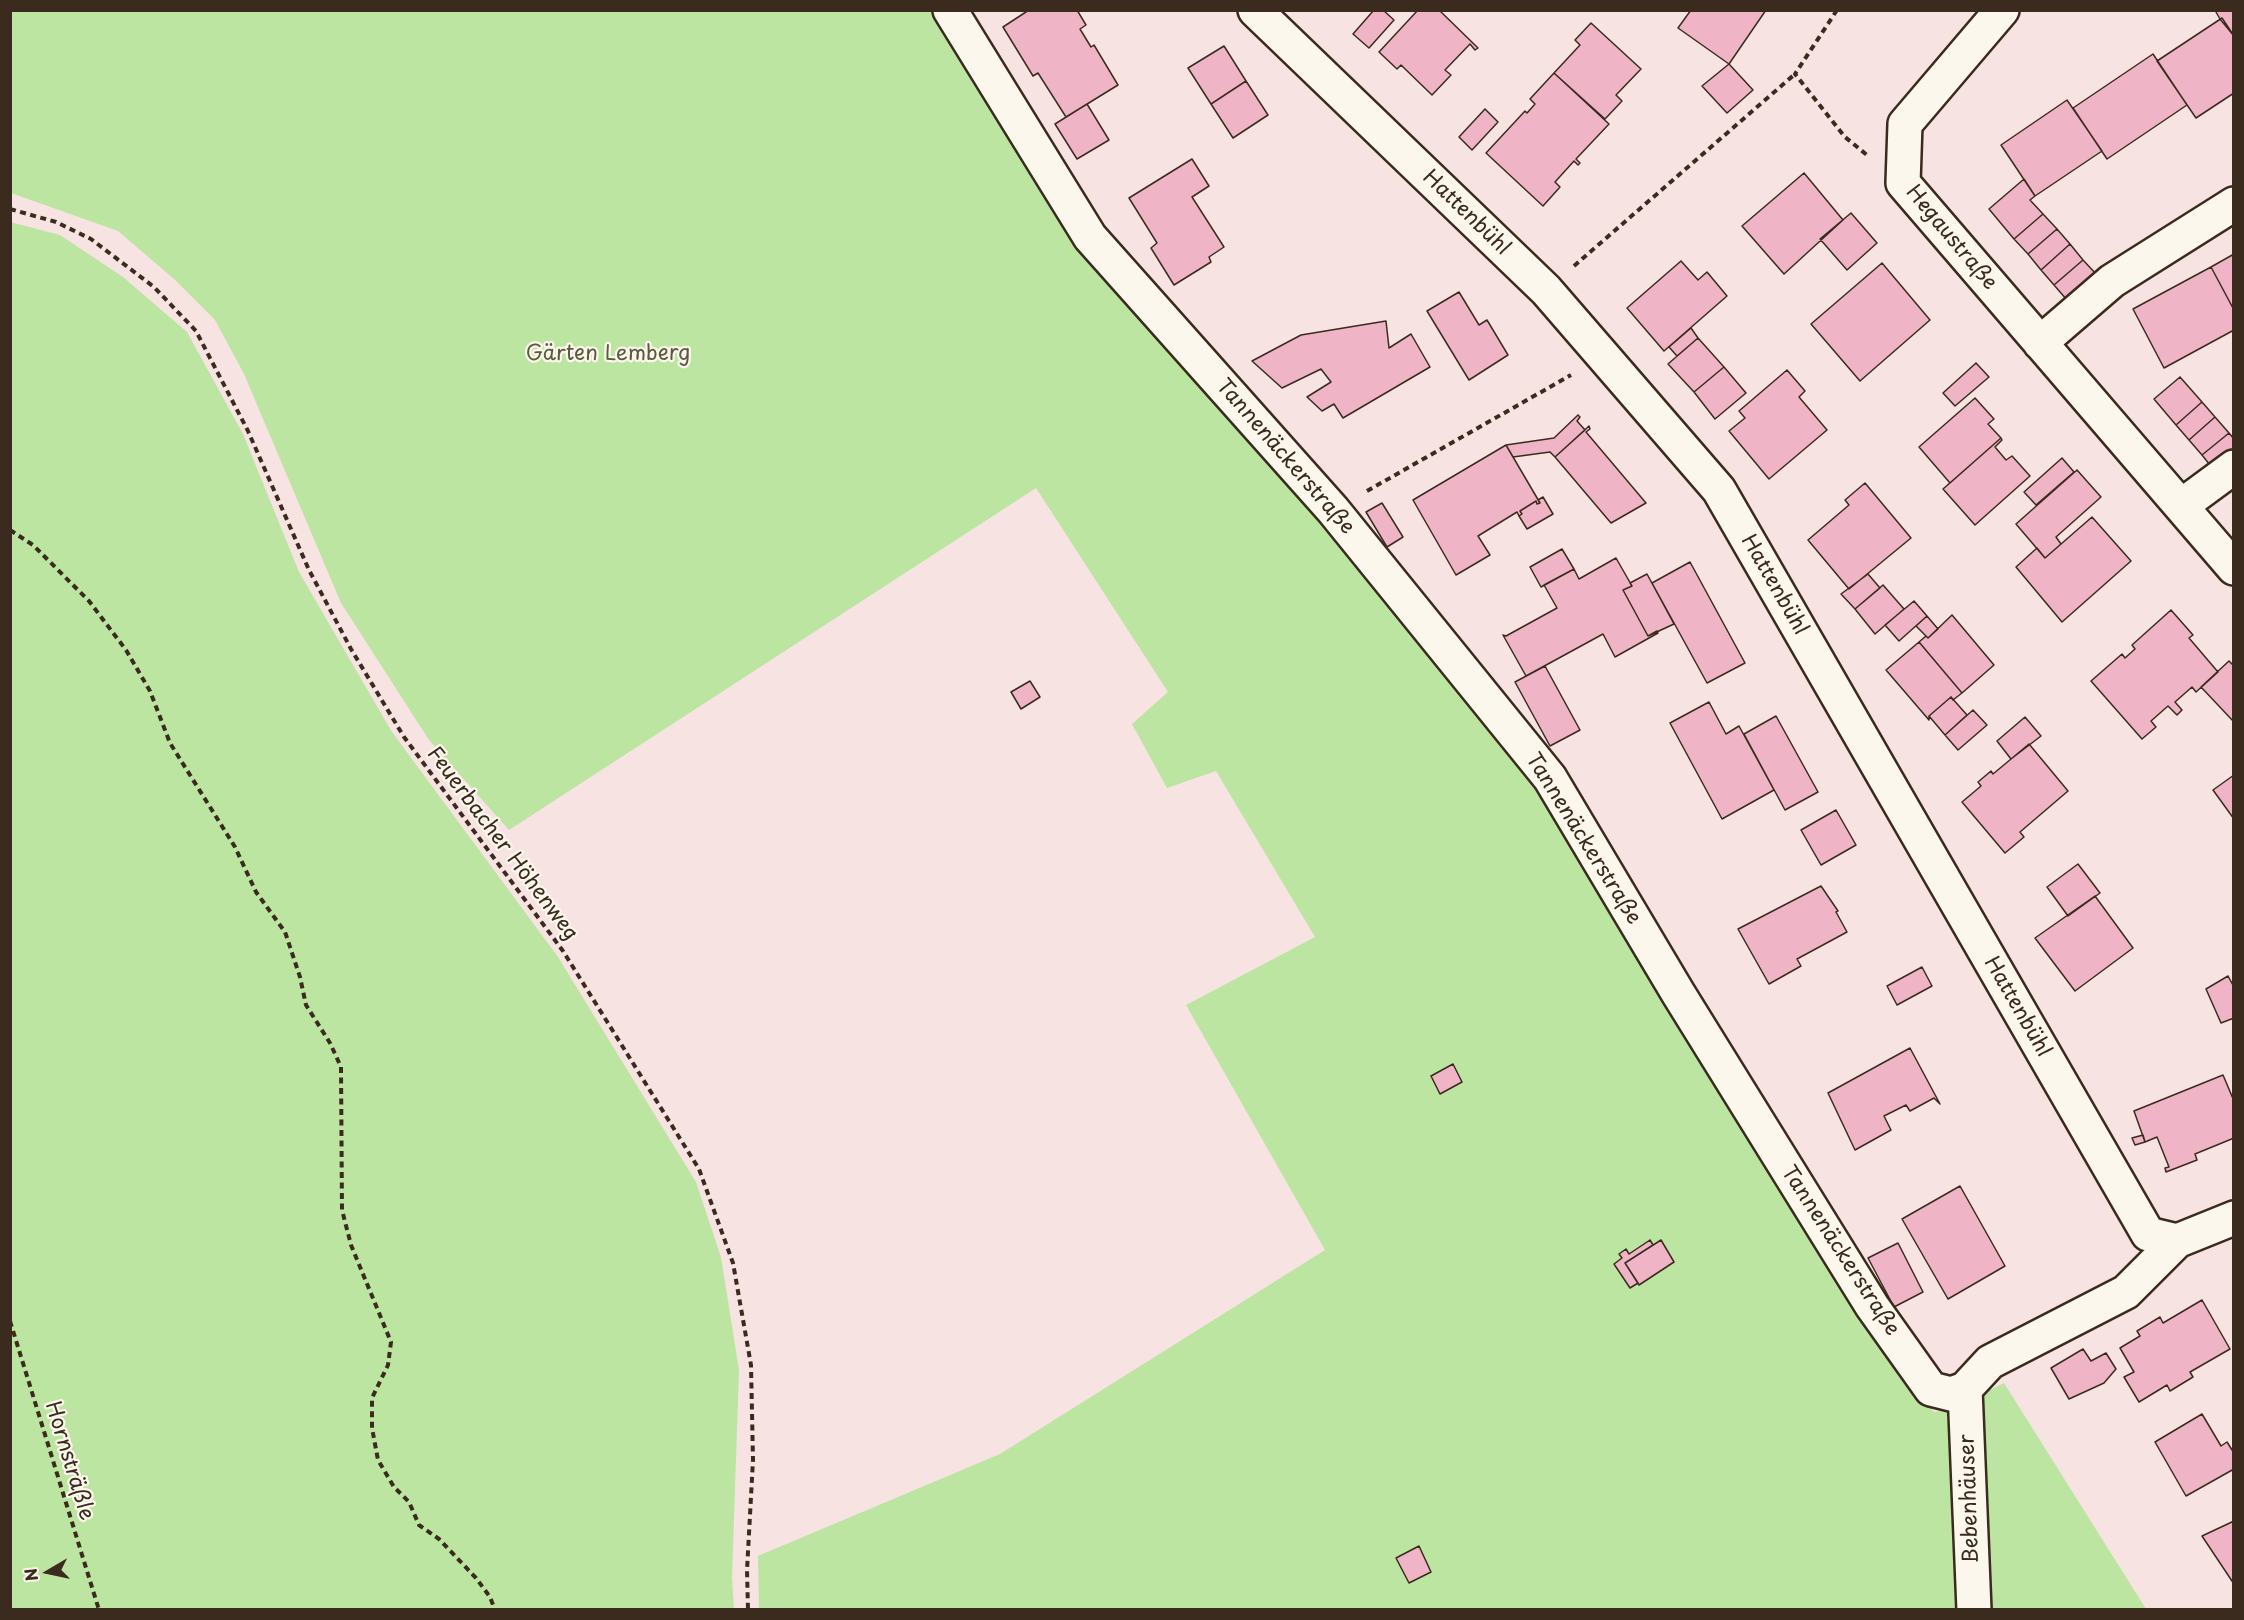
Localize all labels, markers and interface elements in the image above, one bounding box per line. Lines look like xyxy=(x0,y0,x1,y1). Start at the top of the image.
street label: Hattenbühl xyxy=(1417,165,1515,261)
street label: Hegaustraße xyxy=(1900,181,2002,295)
park label: Gärten Lemberg xyxy=(526,341,690,367)
street label: Tannenäckerstraße xyxy=(1211,374,1359,540)
street label: Hattenbühl xyxy=(1735,530,1813,640)
street label: Feuerbacher Höhenweg xyxy=(421,742,583,946)
street label: Tannenäckerstraße xyxy=(1520,749,1646,929)
street label: Hattenbühl xyxy=(1978,952,2056,1062)
street label: Tannenäckerstraße xyxy=(1776,1161,1904,1341)
street label: Hornsträßle xyxy=(39,1399,99,1523)
street label: Bebenhäuser xyxy=(1955,1434,1985,1564)
north arrow xyxy=(18,1542,78,1602)
text: N xyxy=(17,1567,43,1583)

